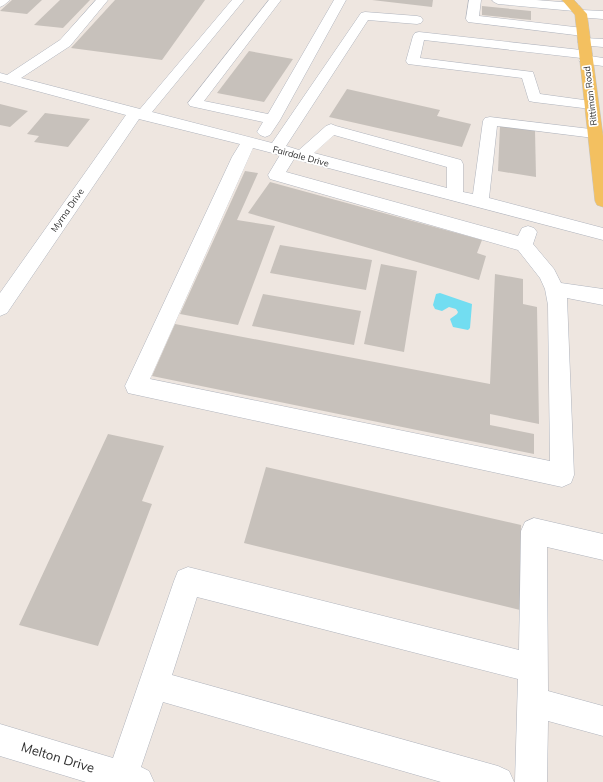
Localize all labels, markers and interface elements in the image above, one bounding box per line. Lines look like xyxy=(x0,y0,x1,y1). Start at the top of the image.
street label: Rittiman Road xyxy=(581,66,599,126)
street label: Fairdale Drive xyxy=(272,143,330,169)
street label: Myrna Drive xyxy=(48,186,87,234)
street label: Melton Drive xyxy=(19,738,97,776)

